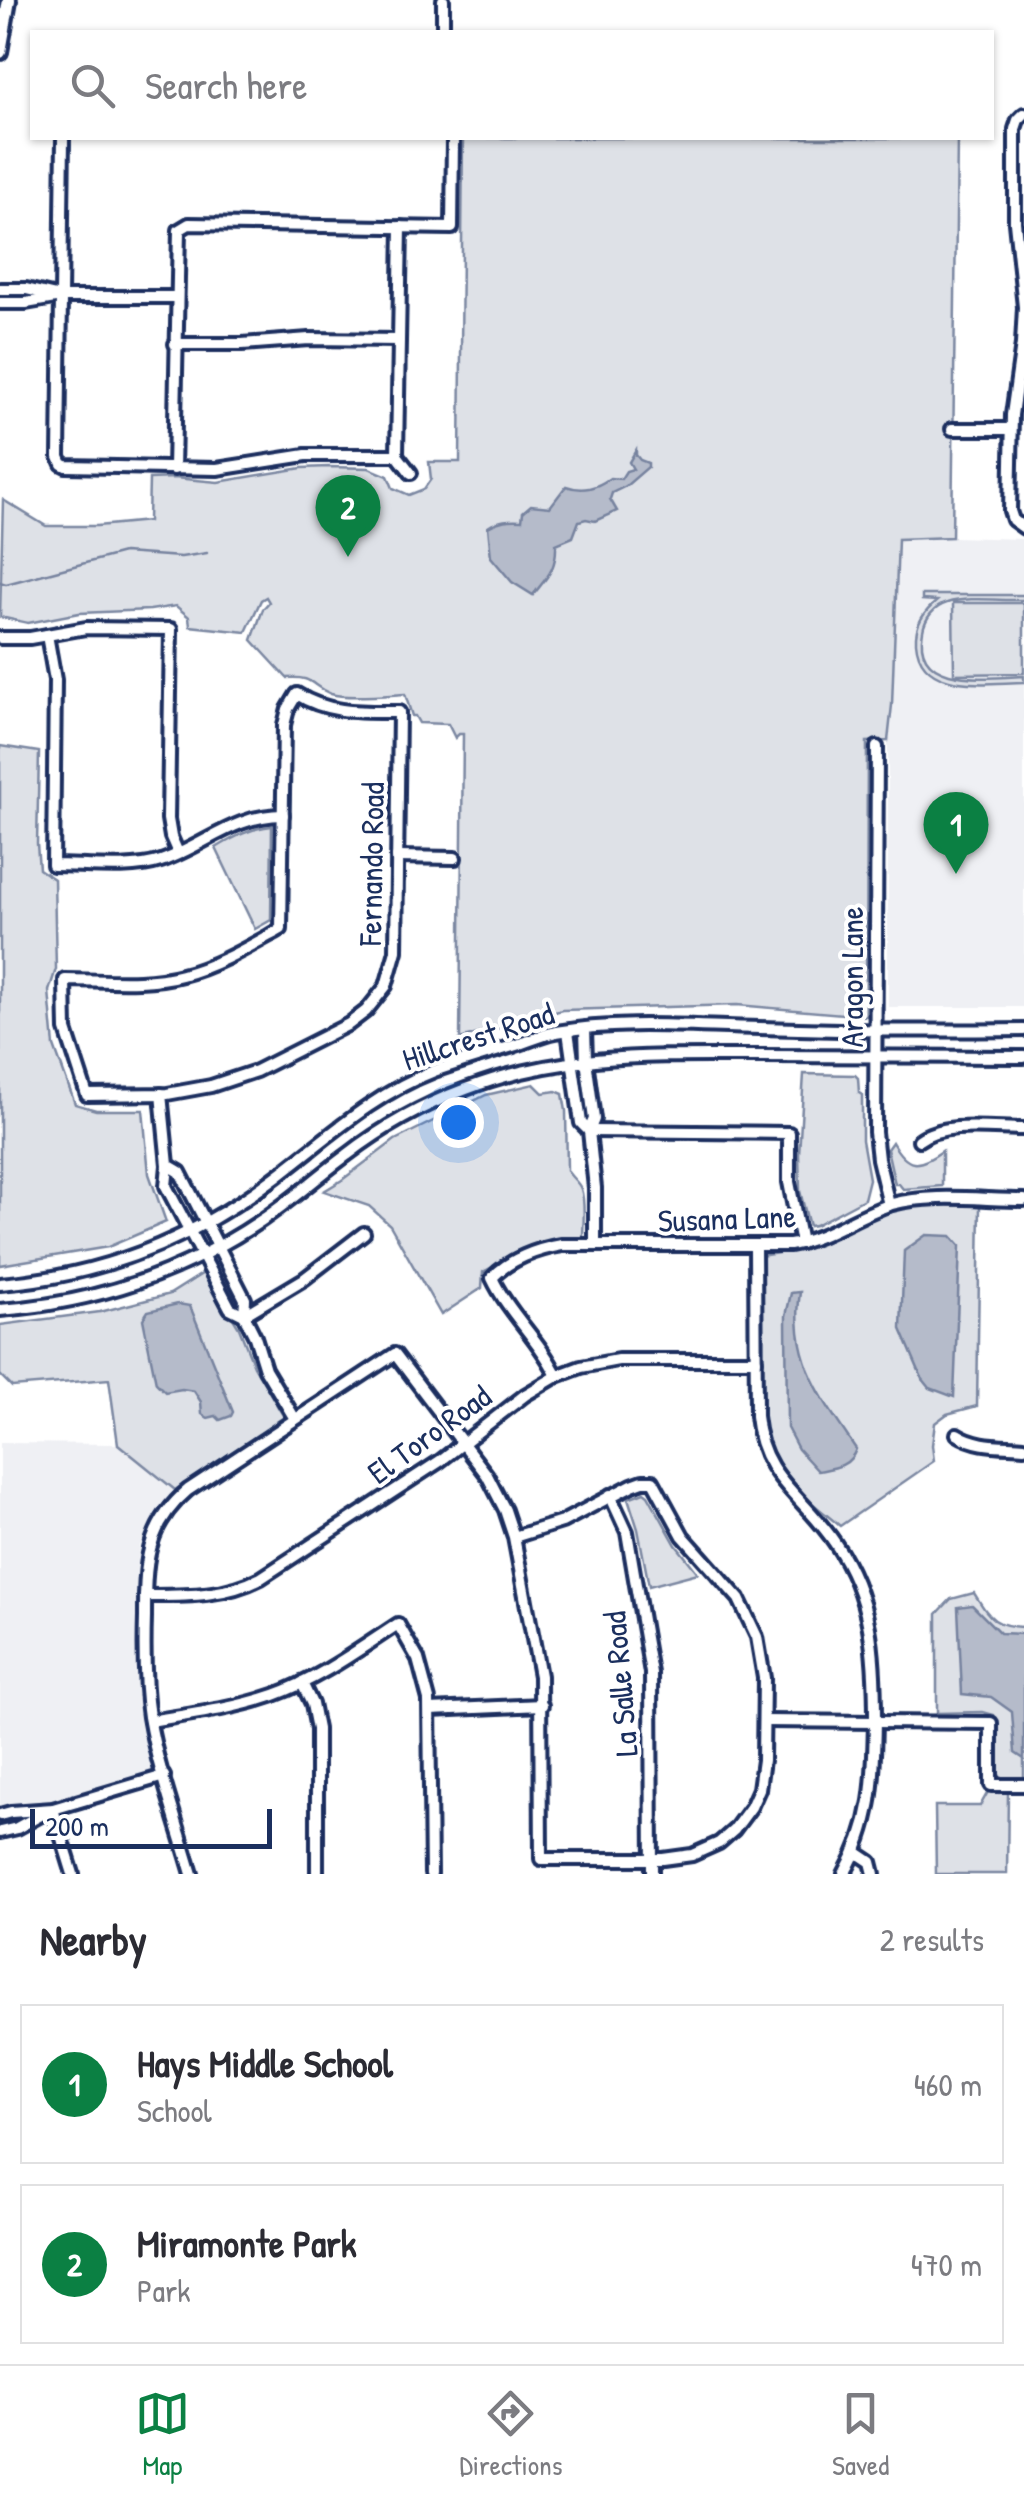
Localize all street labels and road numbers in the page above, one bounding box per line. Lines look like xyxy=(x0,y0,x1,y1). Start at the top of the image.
street label: Fernando Road xyxy=(348,782,394,947)
street label: Aragon Lane xyxy=(830,906,873,1048)
street label: Hillcrest Road xyxy=(397,991,559,1081)
street label: Susana Lane xyxy=(657,1194,797,1242)
street label: El Toro Road xyxy=(359,1375,499,1493)
street label: La Salle Road xyxy=(592,1610,648,1758)

